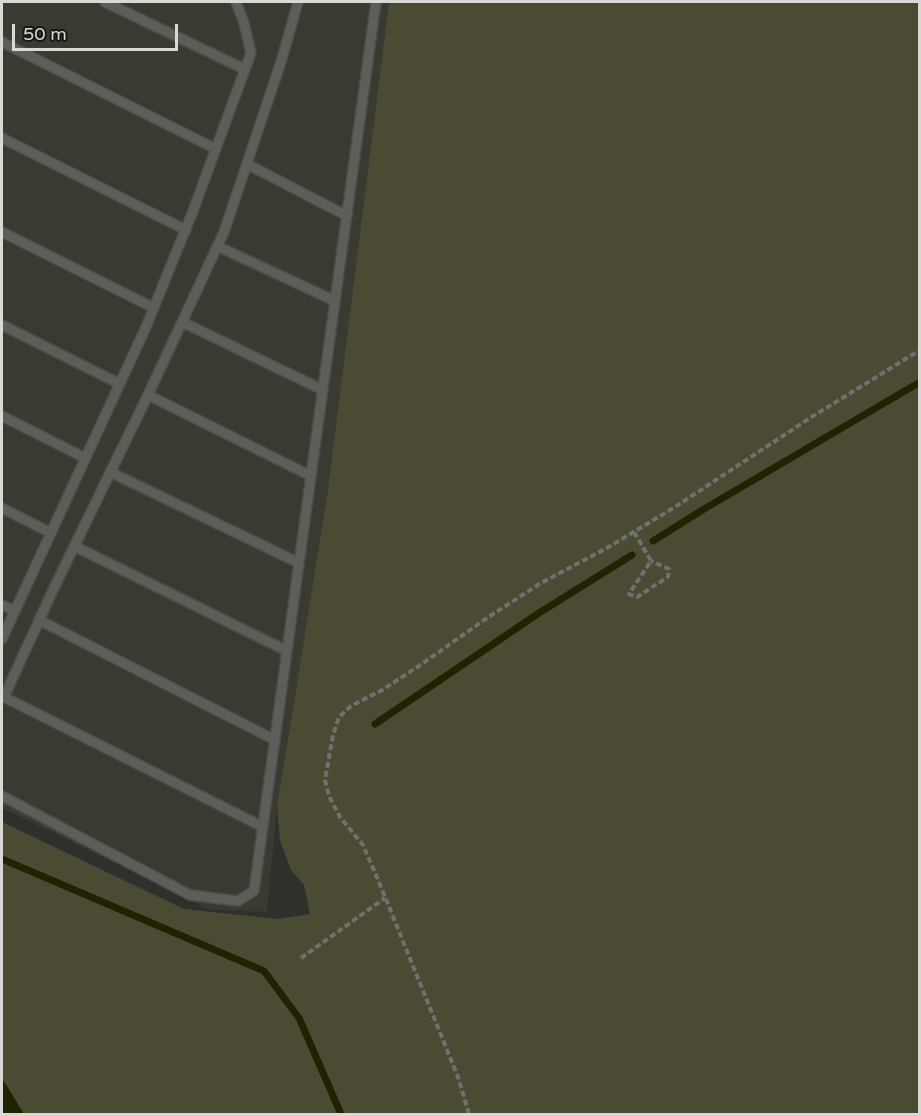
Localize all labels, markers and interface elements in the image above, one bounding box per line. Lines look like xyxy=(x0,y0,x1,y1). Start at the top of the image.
scale bar xyxy=(15,12,182,50)
text: 50 m xyxy=(23,23,67,45)

